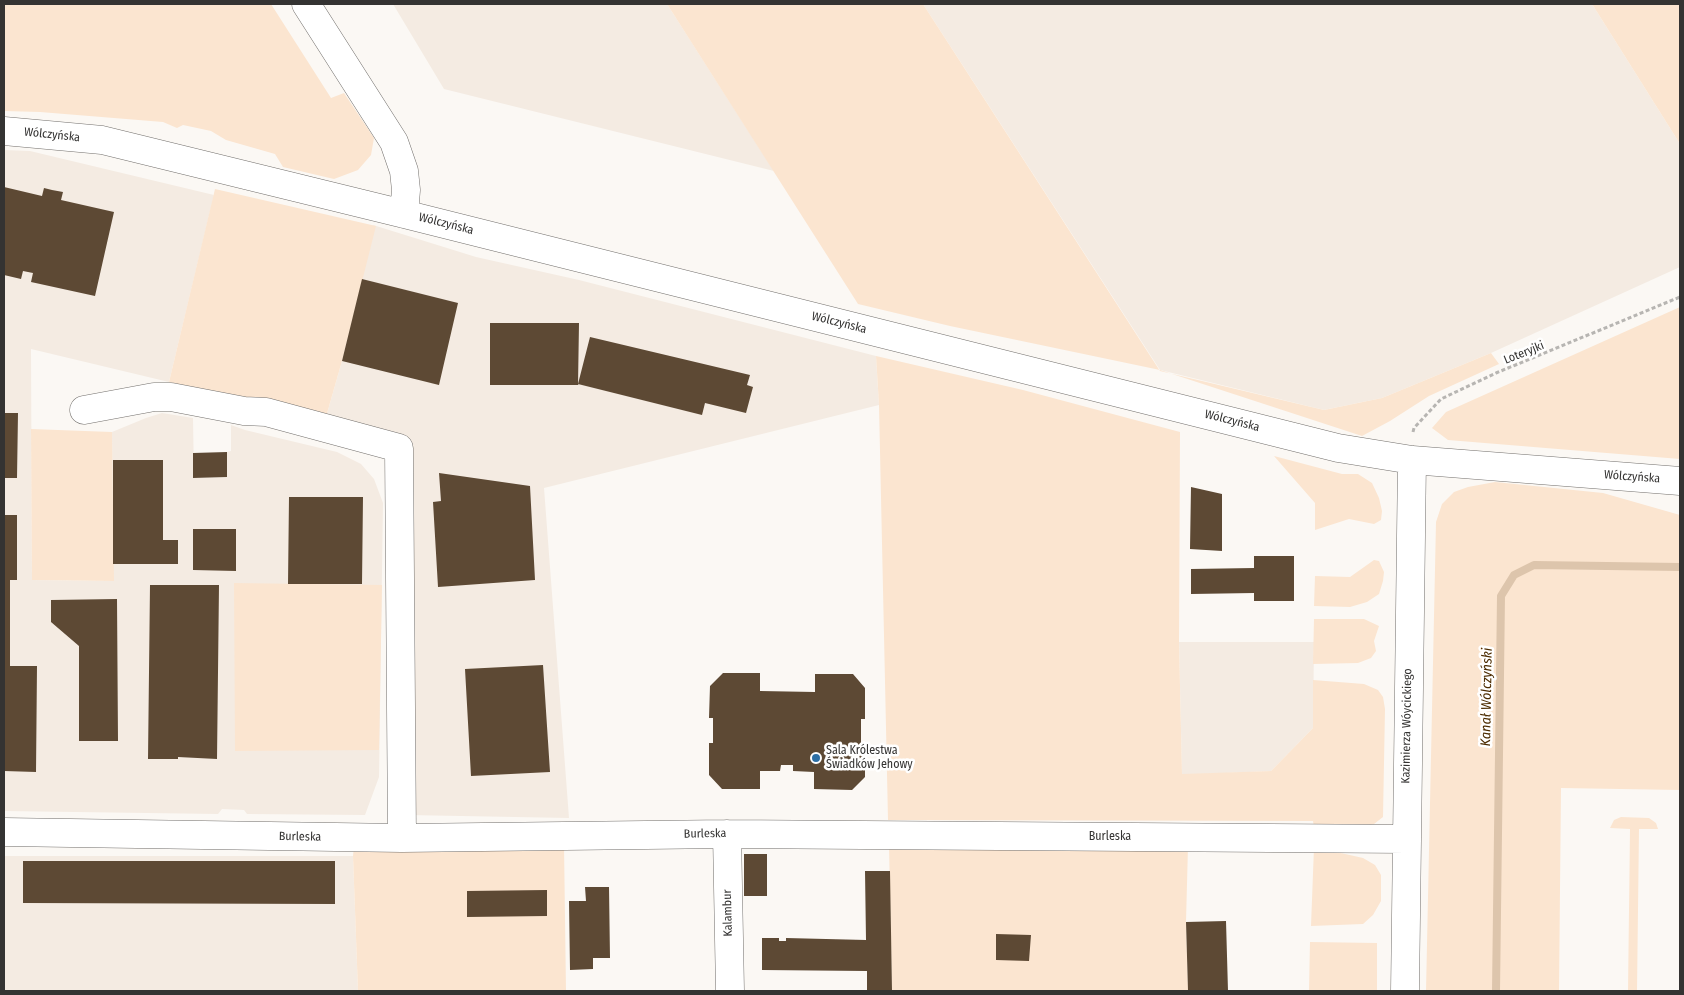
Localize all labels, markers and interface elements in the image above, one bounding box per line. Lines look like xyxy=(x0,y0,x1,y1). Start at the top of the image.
street label: Wólczyńska xyxy=(23,125,81,145)
street label: Wólczyńska xyxy=(417,210,475,238)
street label: Wólczyńska xyxy=(810,309,868,337)
street label: Loteryjki xyxy=(1502,338,1546,368)
street label: Wólczyńska xyxy=(1203,407,1261,435)
street label: Wólczyńska xyxy=(1603,468,1661,486)
water label: Kanał Wólczyński xyxy=(1478,648,1496,746)
street label: Kazimierza Wóycickiego xyxy=(1399,668,1415,784)
place label: Sala Królestwa Świadków Jehowy xyxy=(826,744,913,772)
marker: Sala Królestwa Świadków Jehowy xyxy=(810,752,822,764)
street label: Burleska xyxy=(684,826,726,842)
street label: Burleska xyxy=(279,829,321,845)
street label: Burleska xyxy=(1089,830,1131,844)
street label: Kalambur xyxy=(720,889,736,937)

